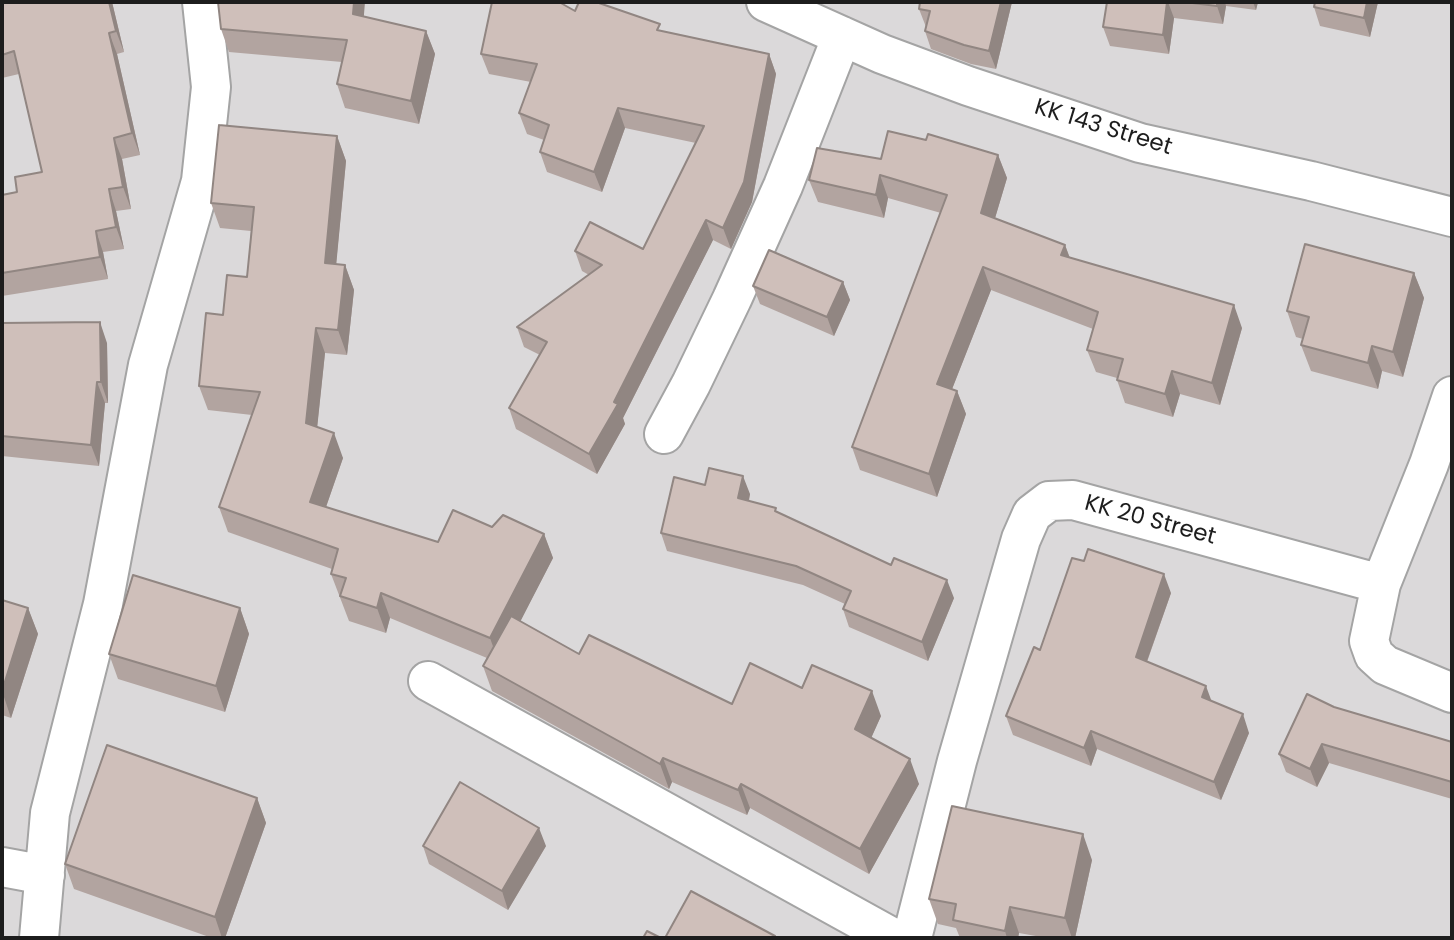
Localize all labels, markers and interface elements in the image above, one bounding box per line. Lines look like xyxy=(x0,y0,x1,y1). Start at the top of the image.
street label: KK 143 Street xyxy=(1031,94,1175,162)
street label: KK 20 Street xyxy=(1081,490,1219,552)

